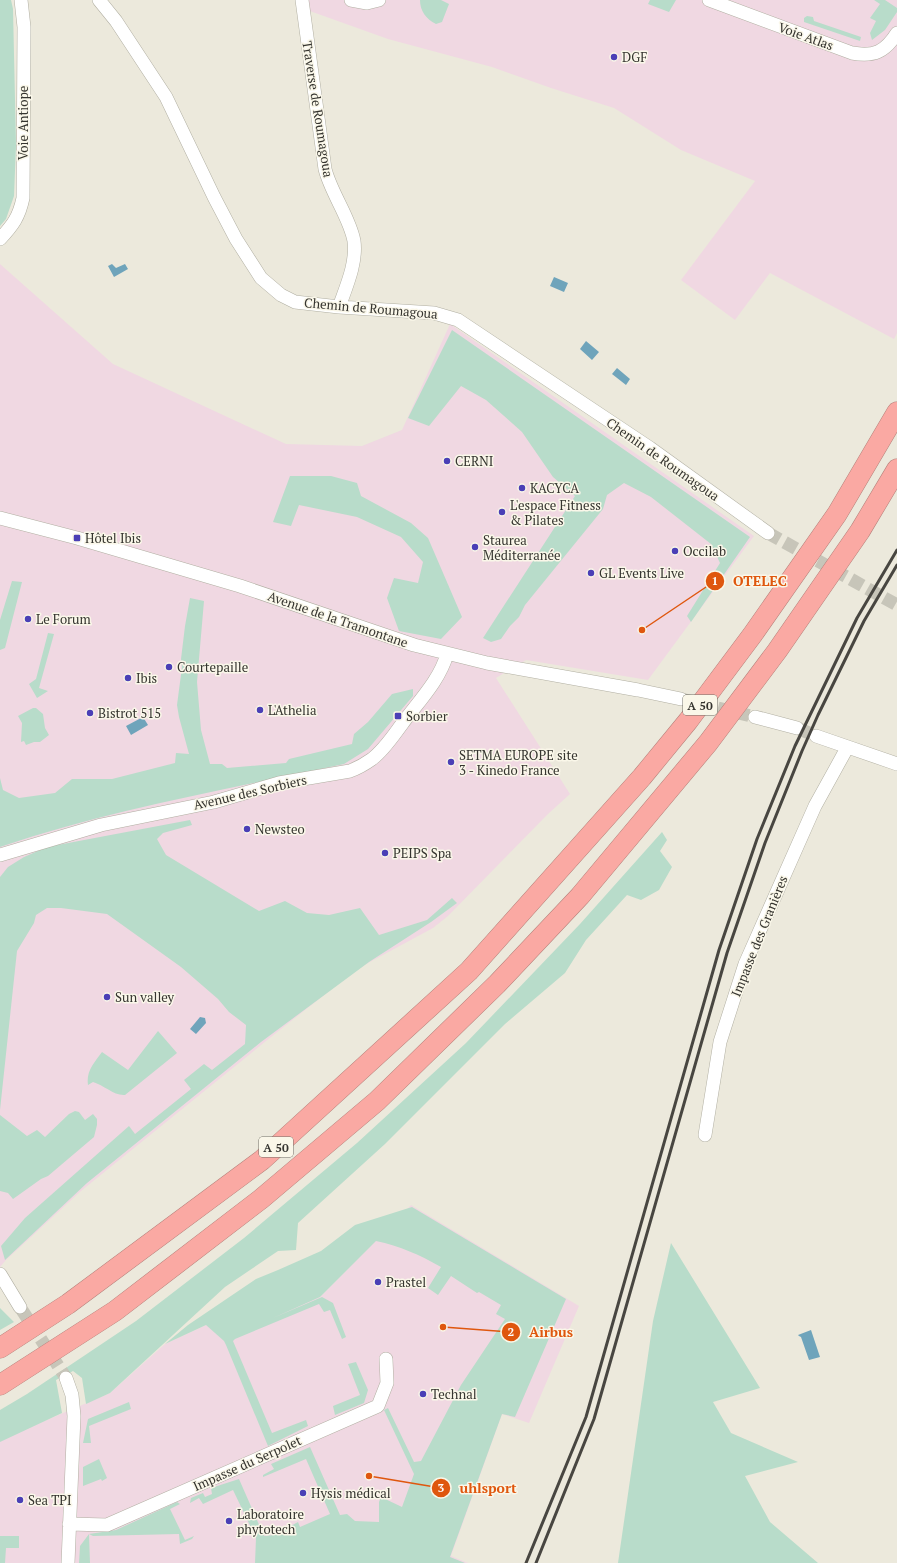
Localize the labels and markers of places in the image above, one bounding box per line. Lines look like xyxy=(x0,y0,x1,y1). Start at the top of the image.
place label: DGF xyxy=(622,48,647,66)
marker: DGF xyxy=(609,52,619,62)
place label: CERNI xyxy=(455,452,493,470)
marker: CERNI xyxy=(442,456,452,466)
place label: KACYCA xyxy=(530,479,579,497)
marker: KACYCA xyxy=(517,483,527,493)
place label: L'espace Fitness & Pilates xyxy=(510,496,601,529)
marker: L'espace Fitness & Pilates xyxy=(497,507,507,517)
place label: Hôtel Ibis xyxy=(85,529,141,547)
place label: Staurea Méditerranée xyxy=(483,531,561,564)
marker: Hôtel Ibis xyxy=(72,533,82,543)
marker: Staurea Méditerranée xyxy=(470,542,480,552)
place label: Occilab xyxy=(683,542,726,560)
marker: Occilab xyxy=(670,546,680,556)
place label: GL Events Live xyxy=(599,564,684,582)
marker: GL Events Live xyxy=(586,568,596,578)
callout: OTELEC xyxy=(705,568,794,594)
place label: Le Forum xyxy=(36,610,91,628)
marker: Le Forum xyxy=(23,614,33,624)
place label: Courtepaille xyxy=(177,658,248,676)
marker: Courtepaille xyxy=(164,662,174,672)
place label: Ibis xyxy=(136,669,157,687)
marker: Ibis xyxy=(123,673,133,683)
place label: L'Athelia xyxy=(268,701,317,719)
place label: Bistrot 515 xyxy=(98,704,161,722)
marker: L'Athelia xyxy=(255,705,265,715)
place label: Sorbier xyxy=(406,707,448,725)
marker: Bistrot 515 xyxy=(85,708,95,718)
marker: Sorbier xyxy=(393,711,403,721)
place label: SETMA EUROPE site 3 - Kinedo France xyxy=(459,746,578,779)
marker: SETMA EUROPE site 3 - Kinedo France xyxy=(446,757,456,767)
place label: Newsteo xyxy=(255,820,305,838)
marker: Newsteo xyxy=(242,824,252,834)
place label: PEIPS Spa xyxy=(393,844,452,862)
marker: PEIPS Spa xyxy=(380,848,390,858)
place label: Sun valley xyxy=(115,988,175,1006)
marker: Sun valley xyxy=(102,992,112,1002)
place label: Prastel xyxy=(386,1273,426,1291)
marker: Prastel xyxy=(373,1277,383,1287)
callout: Airbus xyxy=(501,1319,581,1345)
place label: Technal xyxy=(431,1385,477,1403)
marker: Technal xyxy=(418,1389,428,1399)
callout: uhlsport xyxy=(431,1475,525,1501)
place label: Hysis médical xyxy=(311,1484,391,1502)
marker: Hysis médical xyxy=(298,1488,308,1498)
place label: Sea TPI xyxy=(28,1491,72,1509)
marker: Sea TPI xyxy=(15,1495,25,1505)
place label: Laboratoire phytotech xyxy=(237,1505,304,1538)
marker: Laboratoire phytotech xyxy=(224,1516,234,1526)

